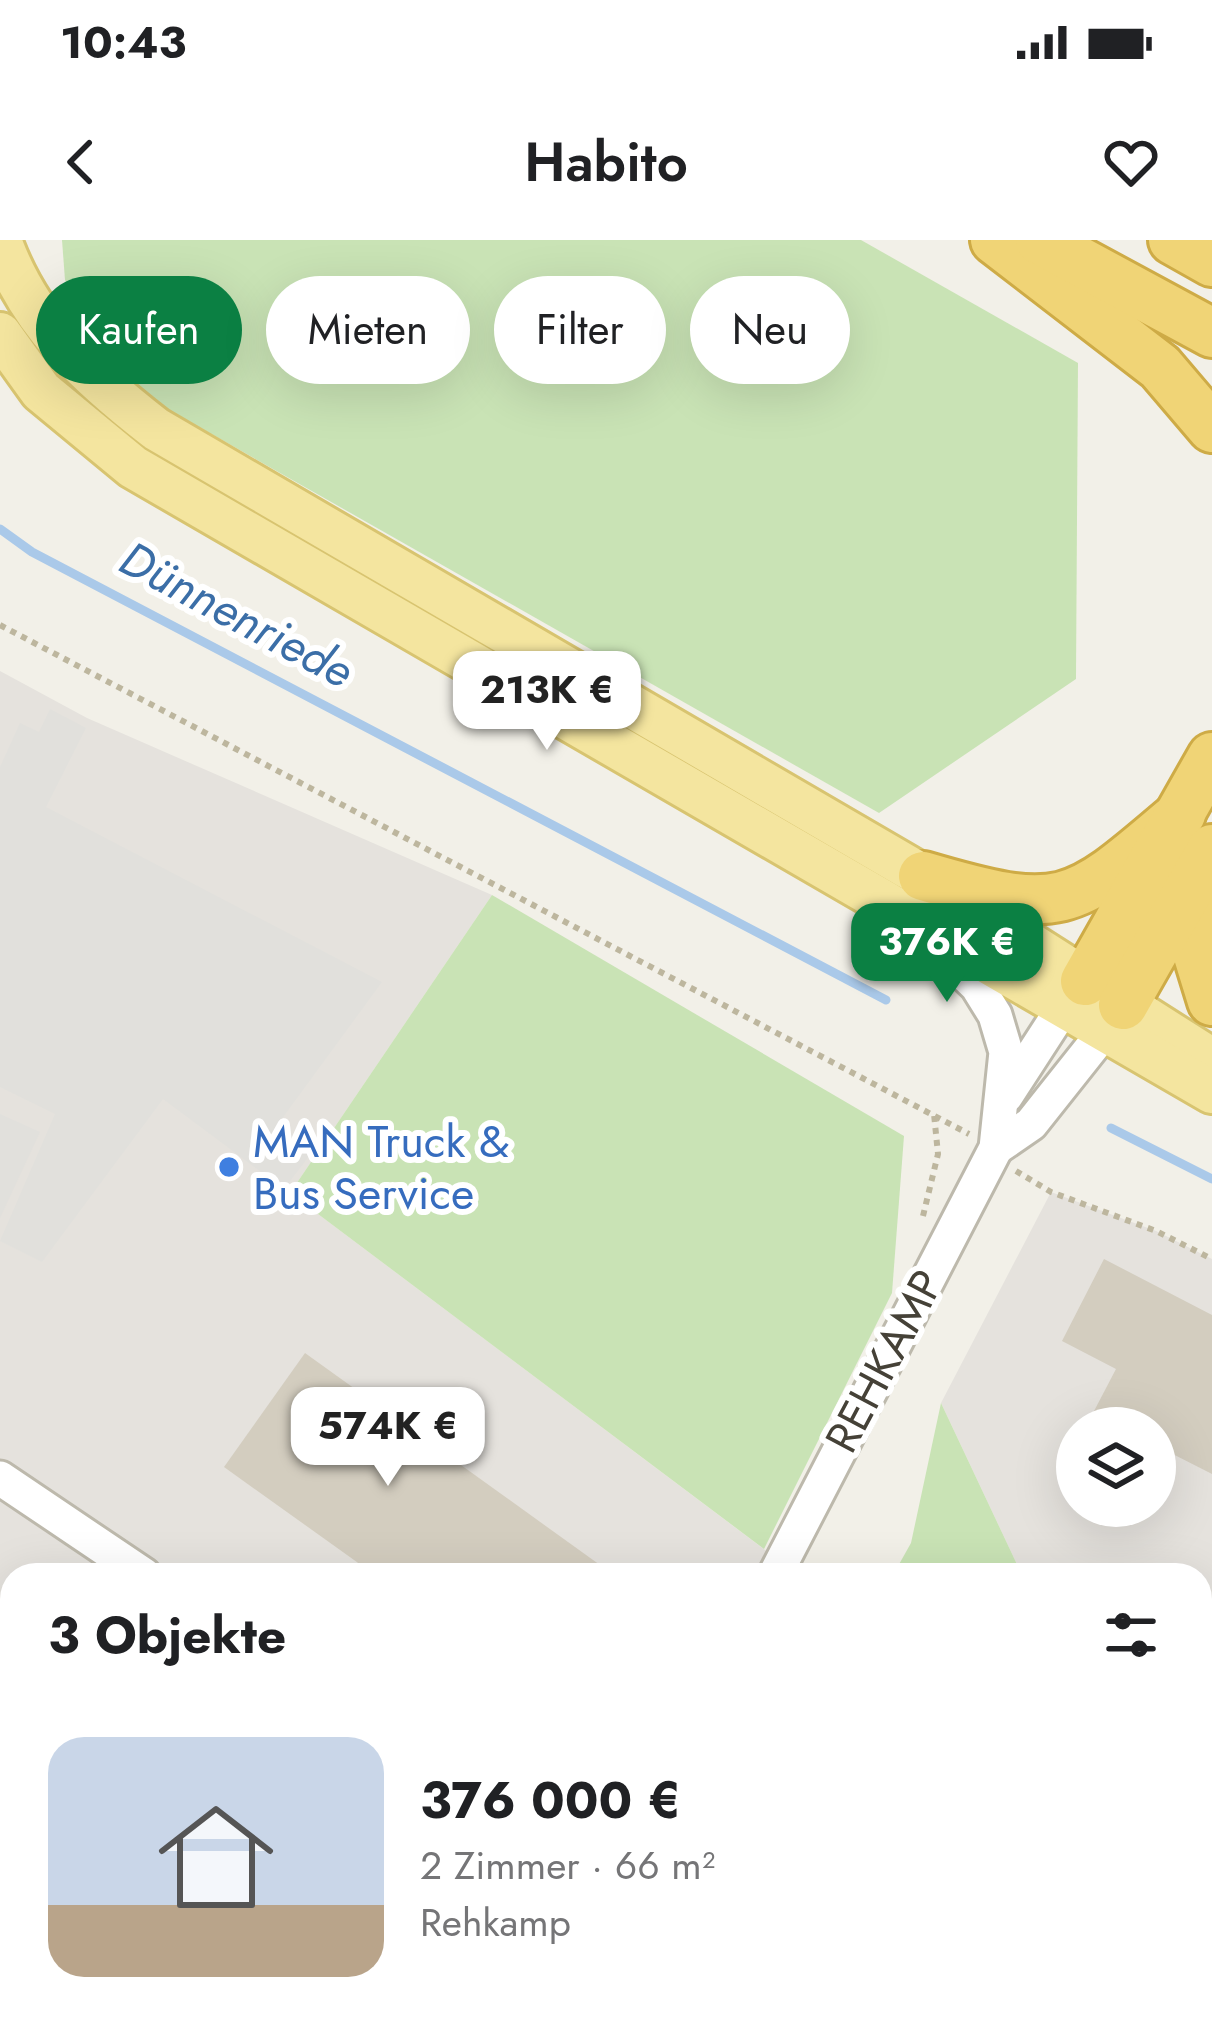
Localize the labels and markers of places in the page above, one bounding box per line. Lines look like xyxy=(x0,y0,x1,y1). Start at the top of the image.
pin: 213K € xyxy=(449,651,645,753)
pin: 376K € xyxy=(849,903,1045,1005)
place label: MAN Truck & Bus Service xyxy=(253,1109,509,1226)
marker: MAN Truck & Bus Service xyxy=(216,1154,242,1180)
pin: 574K € xyxy=(290,1387,486,1489)

